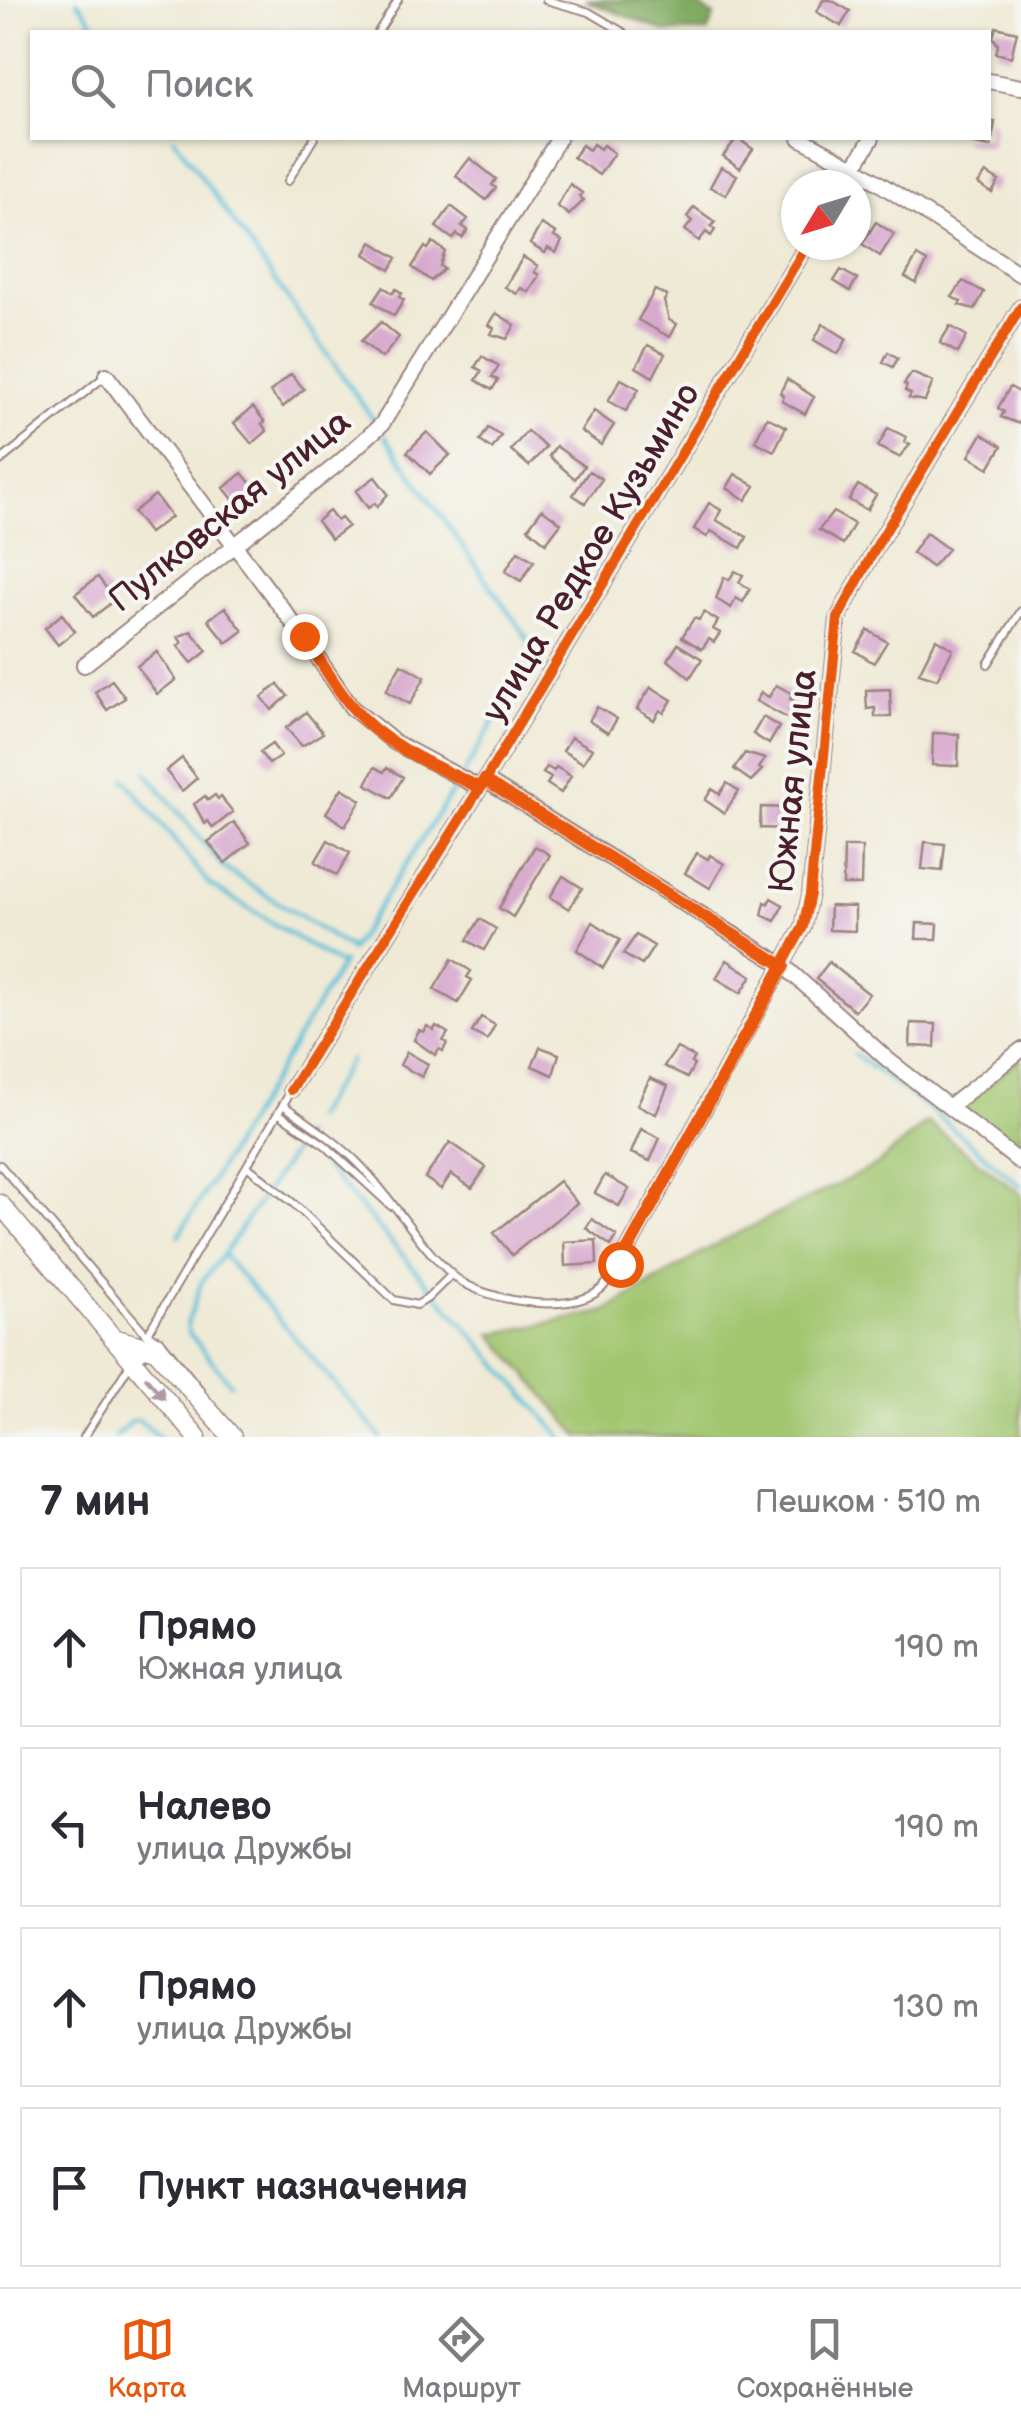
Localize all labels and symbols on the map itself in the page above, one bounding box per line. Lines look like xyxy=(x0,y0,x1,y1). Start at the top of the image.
north arrow xyxy=(781,170,871,260)
street label: улица Редкое Кузьмино xyxy=(473,375,710,730)
street label: Пулковская улица xyxy=(100,400,360,622)
route end xyxy=(282,614,328,660)
street label: Южная улица xyxy=(760,667,827,895)
route start xyxy=(598,1242,644,1288)
one-way arrow xyxy=(144,1375,165,1400)

